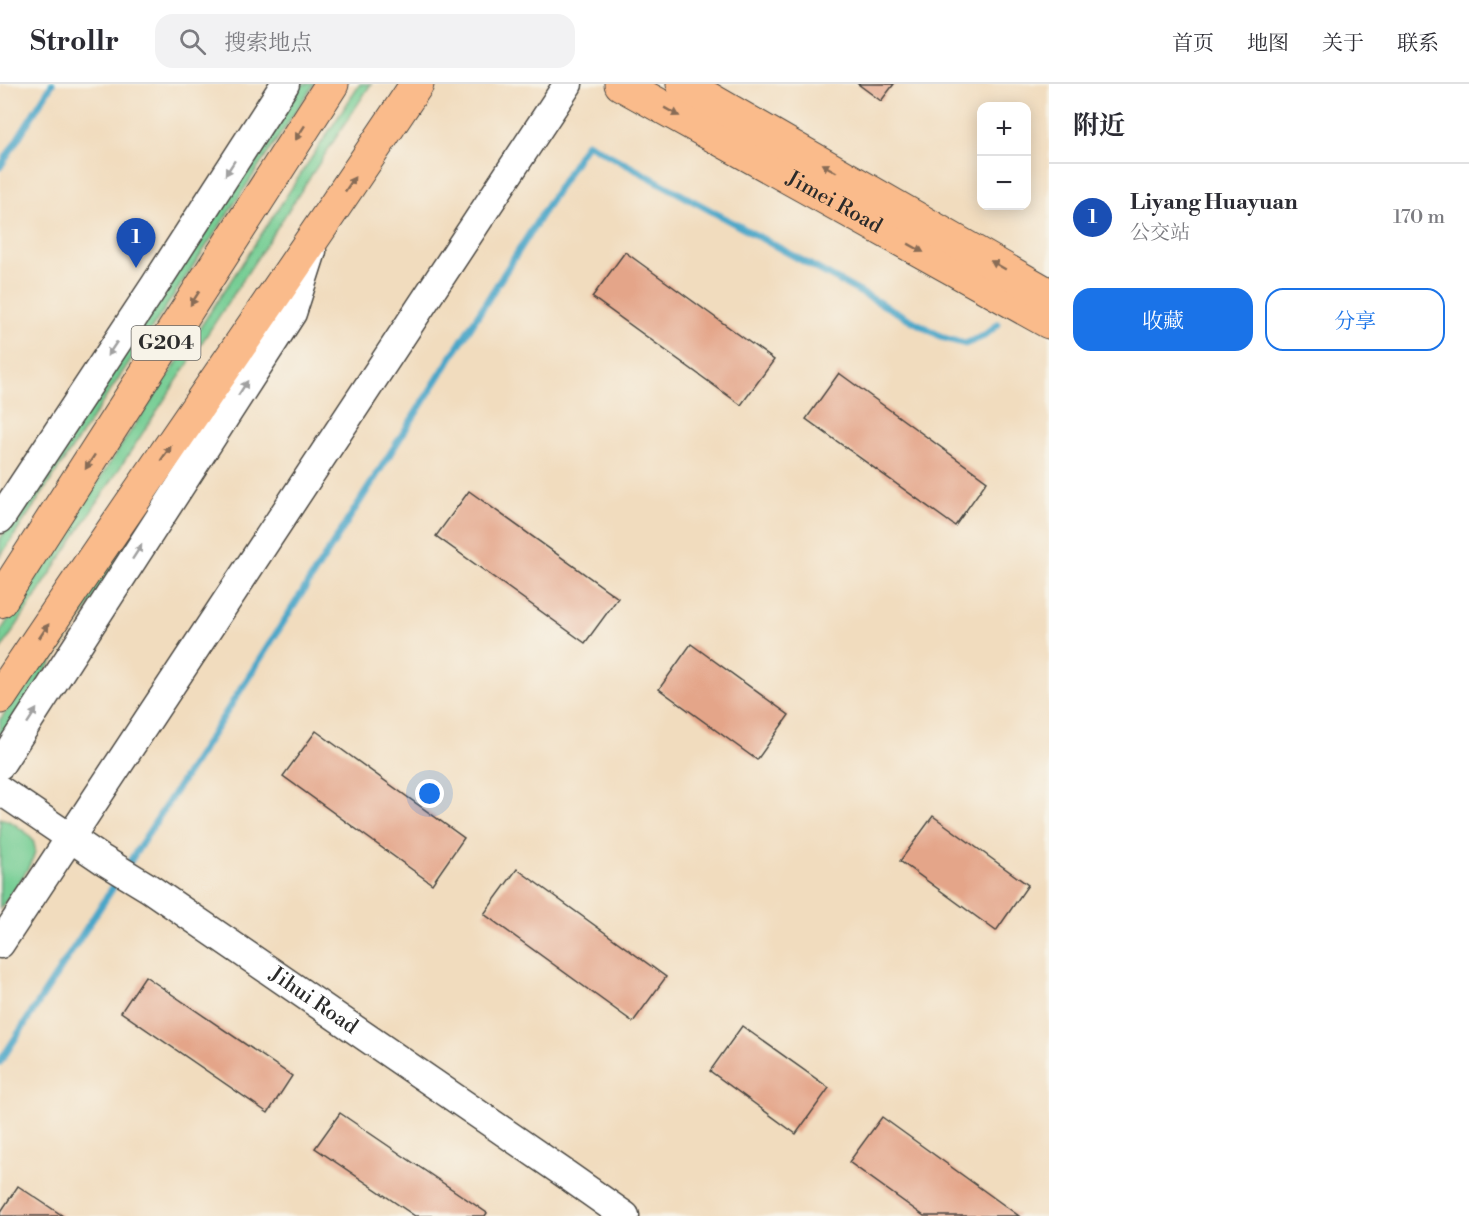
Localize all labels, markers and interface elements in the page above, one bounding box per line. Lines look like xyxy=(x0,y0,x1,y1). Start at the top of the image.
search box xyxy=(155,14,575,68)
text: Strollr xyxy=(30,24,119,59)
icon: search xyxy=(176,25,209,58)
text: 搜索地点 xyxy=(224,30,312,57)
text: 首页 xyxy=(1172,31,1214,57)
text: 地图 xyxy=(1247,31,1289,57)
text: 关于 xyxy=(1322,31,1364,57)
text: 联系 xyxy=(1397,31,1439,57)
map controls xyxy=(977,102,1031,210)
button: + xyxy=(977,102,1031,156)
one-way arrow xyxy=(664,107,681,117)
text: 附近 xyxy=(1073,110,1125,142)
one-way arrow xyxy=(295,125,306,141)
button: − xyxy=(977,156,1031,210)
one-way arrow xyxy=(224,160,236,176)
one-way arrow xyxy=(821,163,837,174)
street label: Jimei Road xyxy=(781,165,887,240)
one-way arrow xyxy=(344,176,355,192)
text: Liyang Huayuan xyxy=(1130,189,1298,216)
text: 1 xyxy=(1088,205,1097,230)
text: 170 m xyxy=(1393,205,1445,230)
pin: 1 xyxy=(116,218,156,268)
text: 公交站 xyxy=(1130,221,1190,246)
one-way arrow xyxy=(908,243,925,253)
one-way arrow xyxy=(990,260,1006,271)
button: 收藏 xyxy=(1073,288,1253,351)
button: 分享 xyxy=(1265,288,1445,351)
one-way arrow xyxy=(190,289,201,306)
road number: G204 xyxy=(132,326,201,360)
one-way arrow xyxy=(106,341,118,357)
one-way arrow xyxy=(237,381,249,397)
one-way arrow xyxy=(160,445,172,461)
one-way arrow xyxy=(85,454,96,470)
one-way arrow xyxy=(132,544,143,561)
one-way arrow xyxy=(38,623,49,639)
one-way arrow xyxy=(26,708,37,724)
your location xyxy=(415,779,444,808)
street label: Jihui Road xyxy=(264,961,363,1040)

